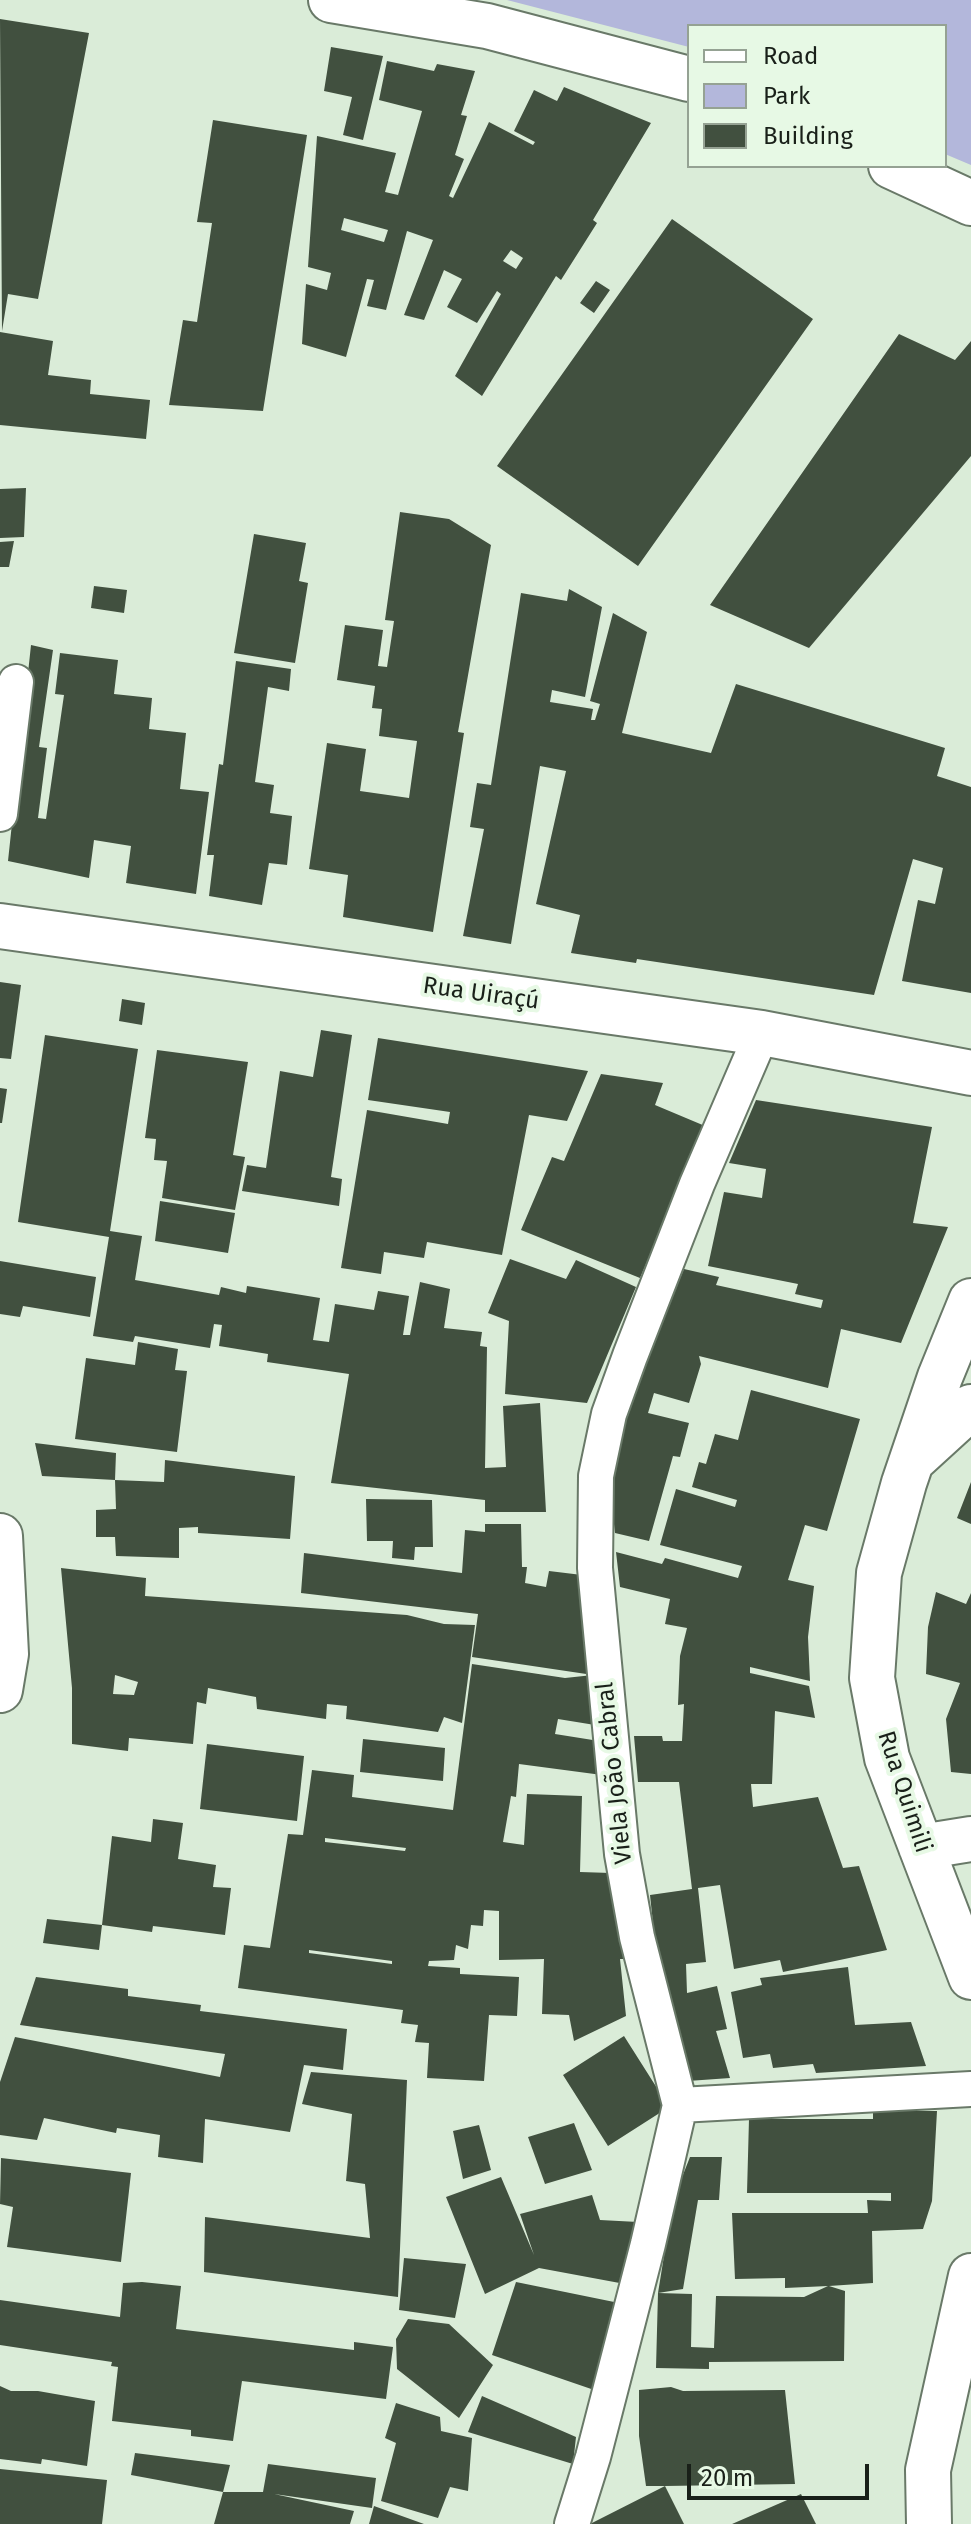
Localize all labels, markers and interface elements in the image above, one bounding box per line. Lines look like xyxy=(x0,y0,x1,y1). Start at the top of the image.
legend xyxy=(687,24,947,168)
text: Road xyxy=(763,42,818,70)
text: Park xyxy=(763,82,810,110)
text: Building xyxy=(763,122,853,150)
street label: Rua Uiraçú xyxy=(421,972,541,1016)
street label: Viela João Cabral xyxy=(591,1681,639,1865)
street label: Rua Quimili xyxy=(871,1727,937,1857)
scale bar xyxy=(691,2448,873,2498)
text: 20 m xyxy=(701,2464,753,2492)

